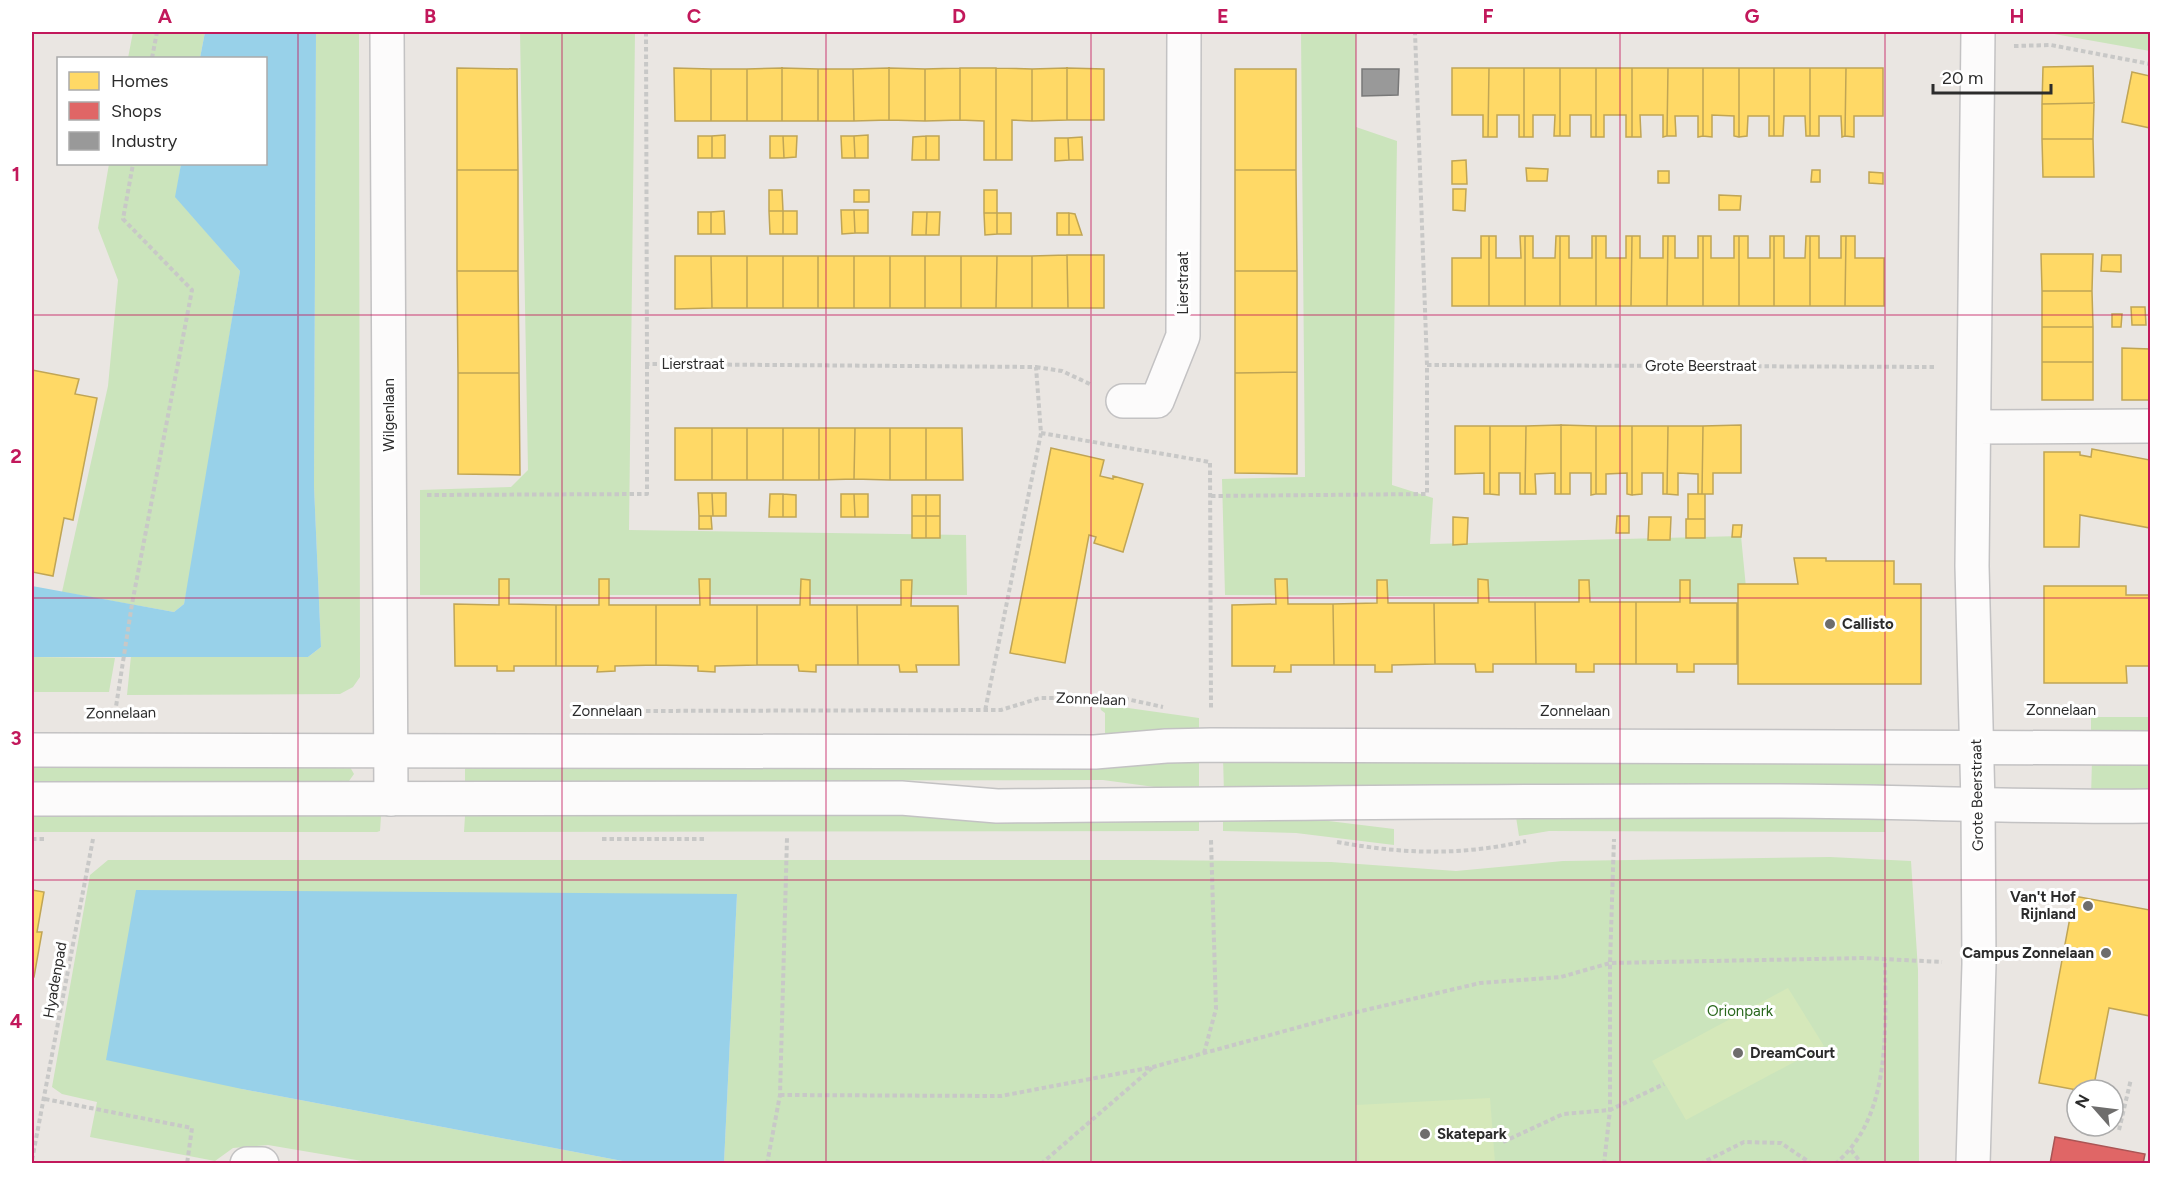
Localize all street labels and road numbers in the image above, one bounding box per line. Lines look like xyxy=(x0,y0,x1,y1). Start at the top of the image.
street label: Lierstraat xyxy=(1174,251,1192,315)
street label: Lierstraat xyxy=(661,355,725,373)
street label: Grote Beerstraat xyxy=(1645,357,1757,375)
street label: Wilgenlaan xyxy=(380,378,398,452)
street label: Zonnelaan xyxy=(1056,689,1126,709)
street label: Zonnelaan xyxy=(2026,701,2096,719)
street label: Zonnelaan xyxy=(572,702,642,720)
street label: Zonnelaan xyxy=(1540,702,1610,720)
street label: Zonnelaan xyxy=(86,703,156,723)
street label: Grote Beerstraat xyxy=(1967,739,1987,851)
street label: Hyadenpad xyxy=(39,940,71,1020)

